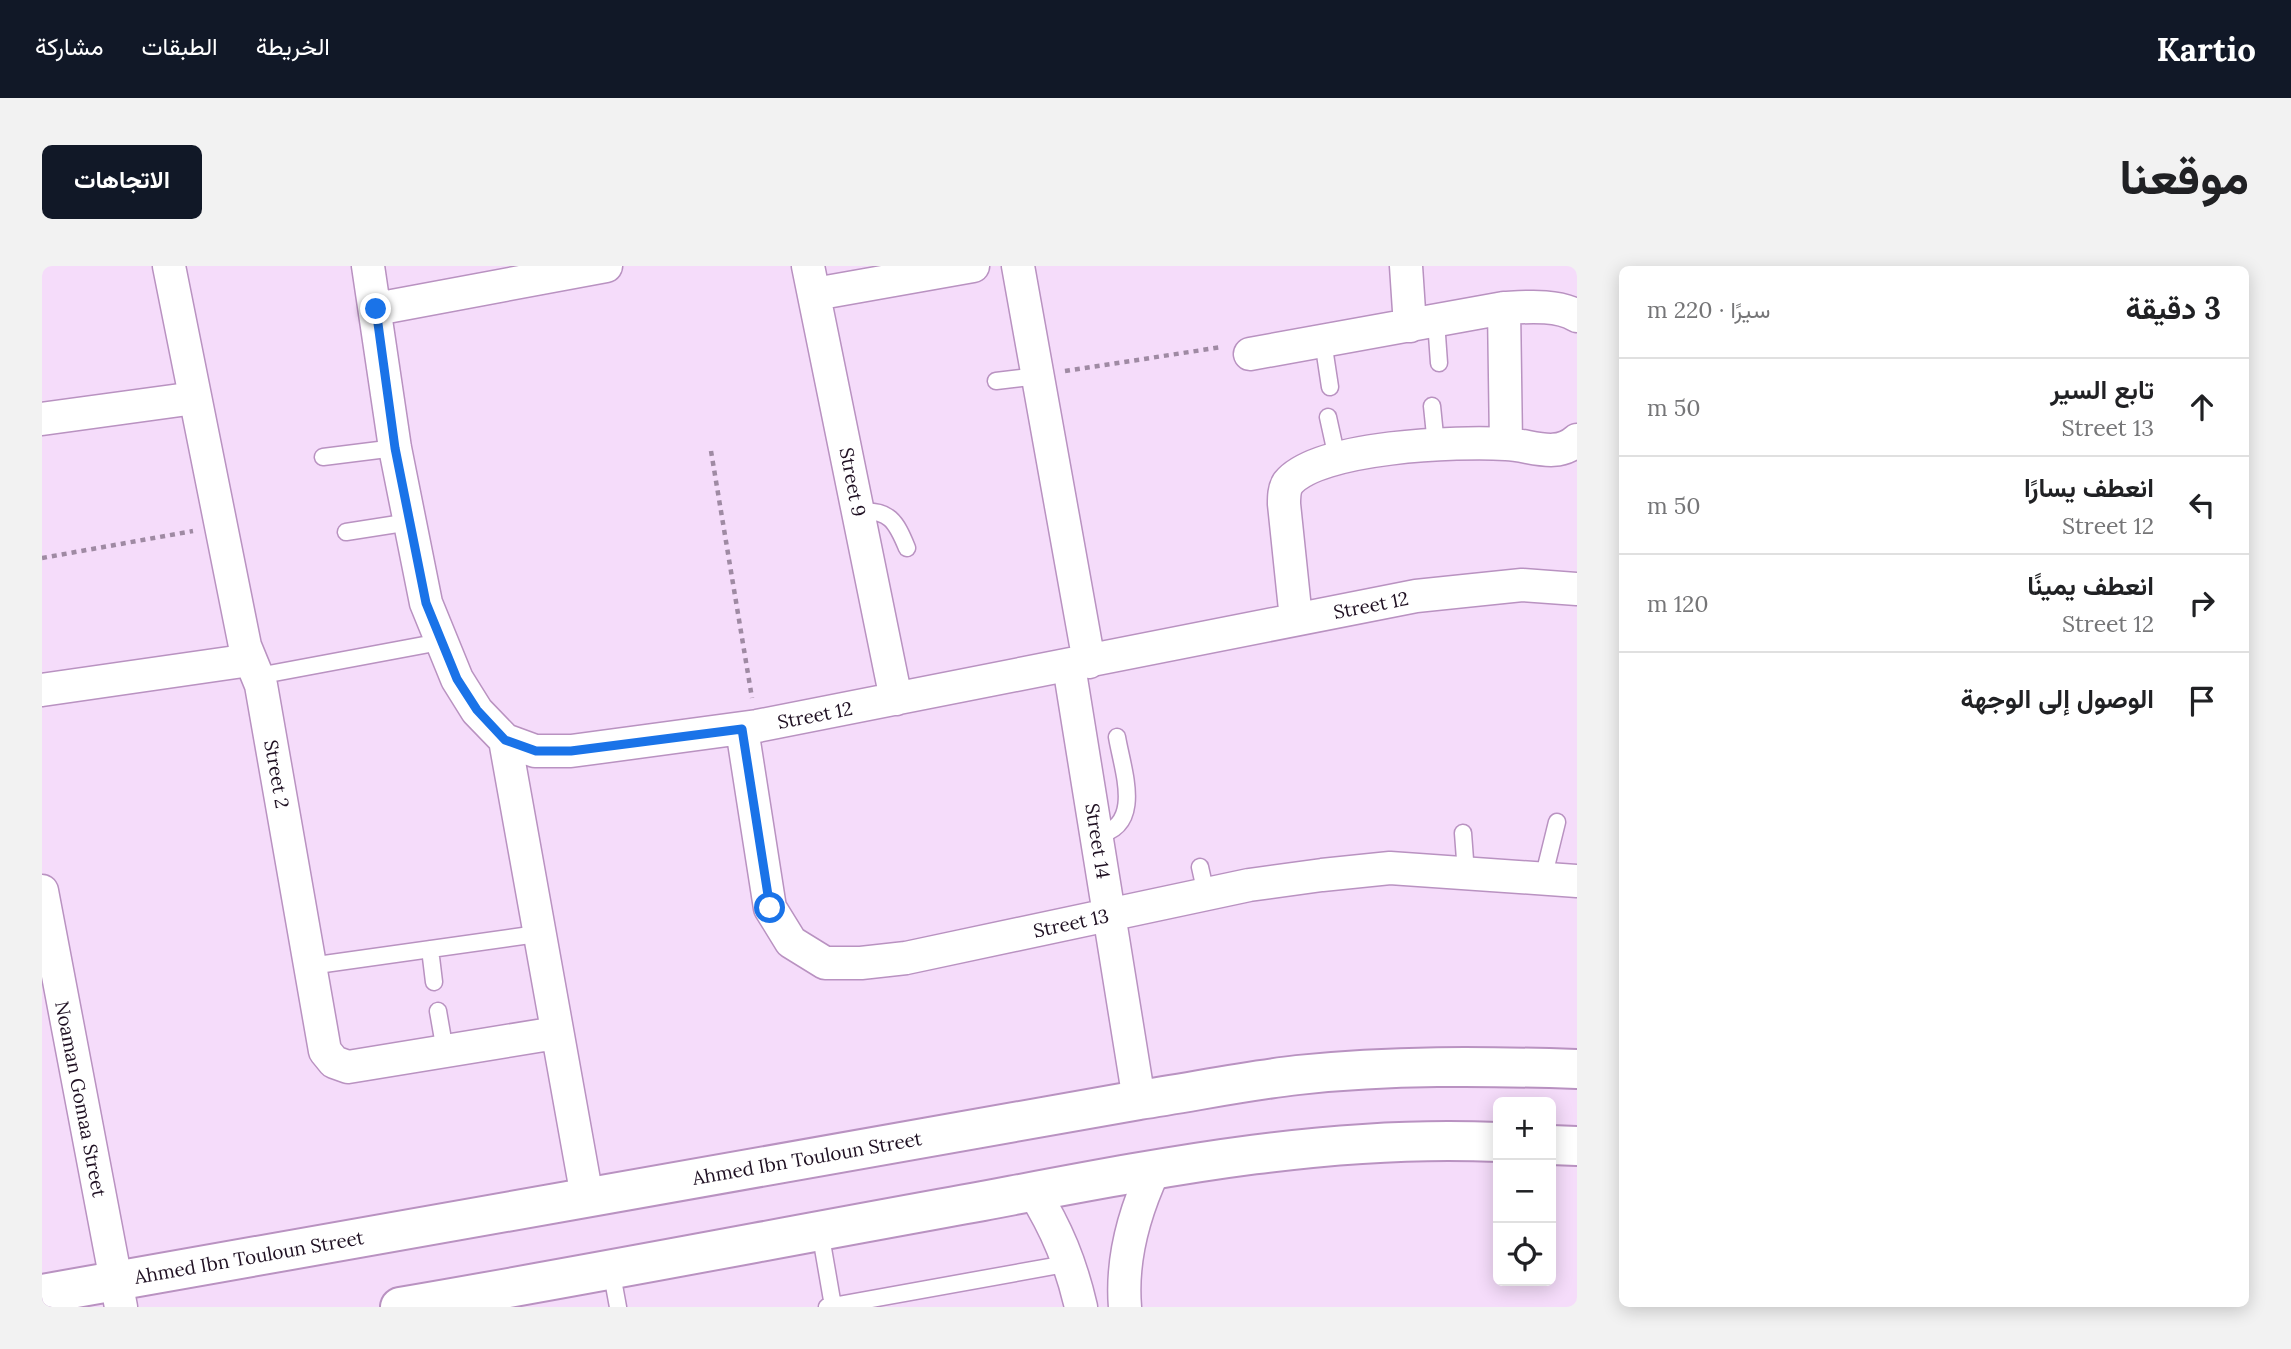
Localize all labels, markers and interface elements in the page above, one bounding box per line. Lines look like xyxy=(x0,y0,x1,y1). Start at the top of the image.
text: Kartio xyxy=(2156,28,2256,70)
text: مشاركة xyxy=(35,31,103,62)
text: الطبقات xyxy=(141,31,218,62)
text: الخريطة xyxy=(256,31,330,62)
button: الاتجاهات xyxy=(42,145,202,219)
text: موقعنا xyxy=(2119,145,2249,207)
text: 3 دقيقة xyxy=(2126,289,2221,327)
route end xyxy=(360,293,391,324)
text: سيرًا · 220 m xyxy=(1647,295,1770,324)
text: تابع السير xyxy=(2050,373,2154,406)
icon: ahead xyxy=(2183,388,2221,426)
text: 50 m xyxy=(1647,393,1700,422)
text: Street 13 xyxy=(2062,413,2154,442)
street label: Street 9 xyxy=(835,445,871,519)
text: انعطف يسارًا xyxy=(2024,471,2154,504)
icon: left xyxy=(2183,486,2221,524)
text: 50 m xyxy=(1647,491,1700,520)
text: Street 12 xyxy=(2062,511,2154,540)
text: انعطف يمينًا xyxy=(2027,569,2154,602)
icon: right xyxy=(2183,584,2221,622)
street label: Street 12 xyxy=(1331,586,1411,624)
text: 120 m xyxy=(1647,589,1709,618)
text: Street 12 xyxy=(2062,609,2154,638)
text: الوصول إلى الوجهة xyxy=(1961,682,2154,715)
icon: arrive xyxy=(2183,682,2221,720)
street label: Street 12 xyxy=(775,696,855,734)
street label: Street 2 xyxy=(259,738,295,810)
street label: Street 14 xyxy=(1080,802,1116,880)
route start xyxy=(754,892,785,923)
street label: Street 13 xyxy=(1031,903,1111,943)
street label: Noaman Gomaa Street xyxy=(50,999,112,1200)
map controls xyxy=(1493,1097,1556,1286)
button: + xyxy=(1493,1097,1556,1160)
street label: Ahmed Ibn Touloun Street xyxy=(689,1126,924,1190)
button: − xyxy=(1493,1160,1556,1223)
button: locate xyxy=(1493,1223,1556,1286)
street label: Ahmed Ibn Touloun Street xyxy=(131,1225,366,1289)

